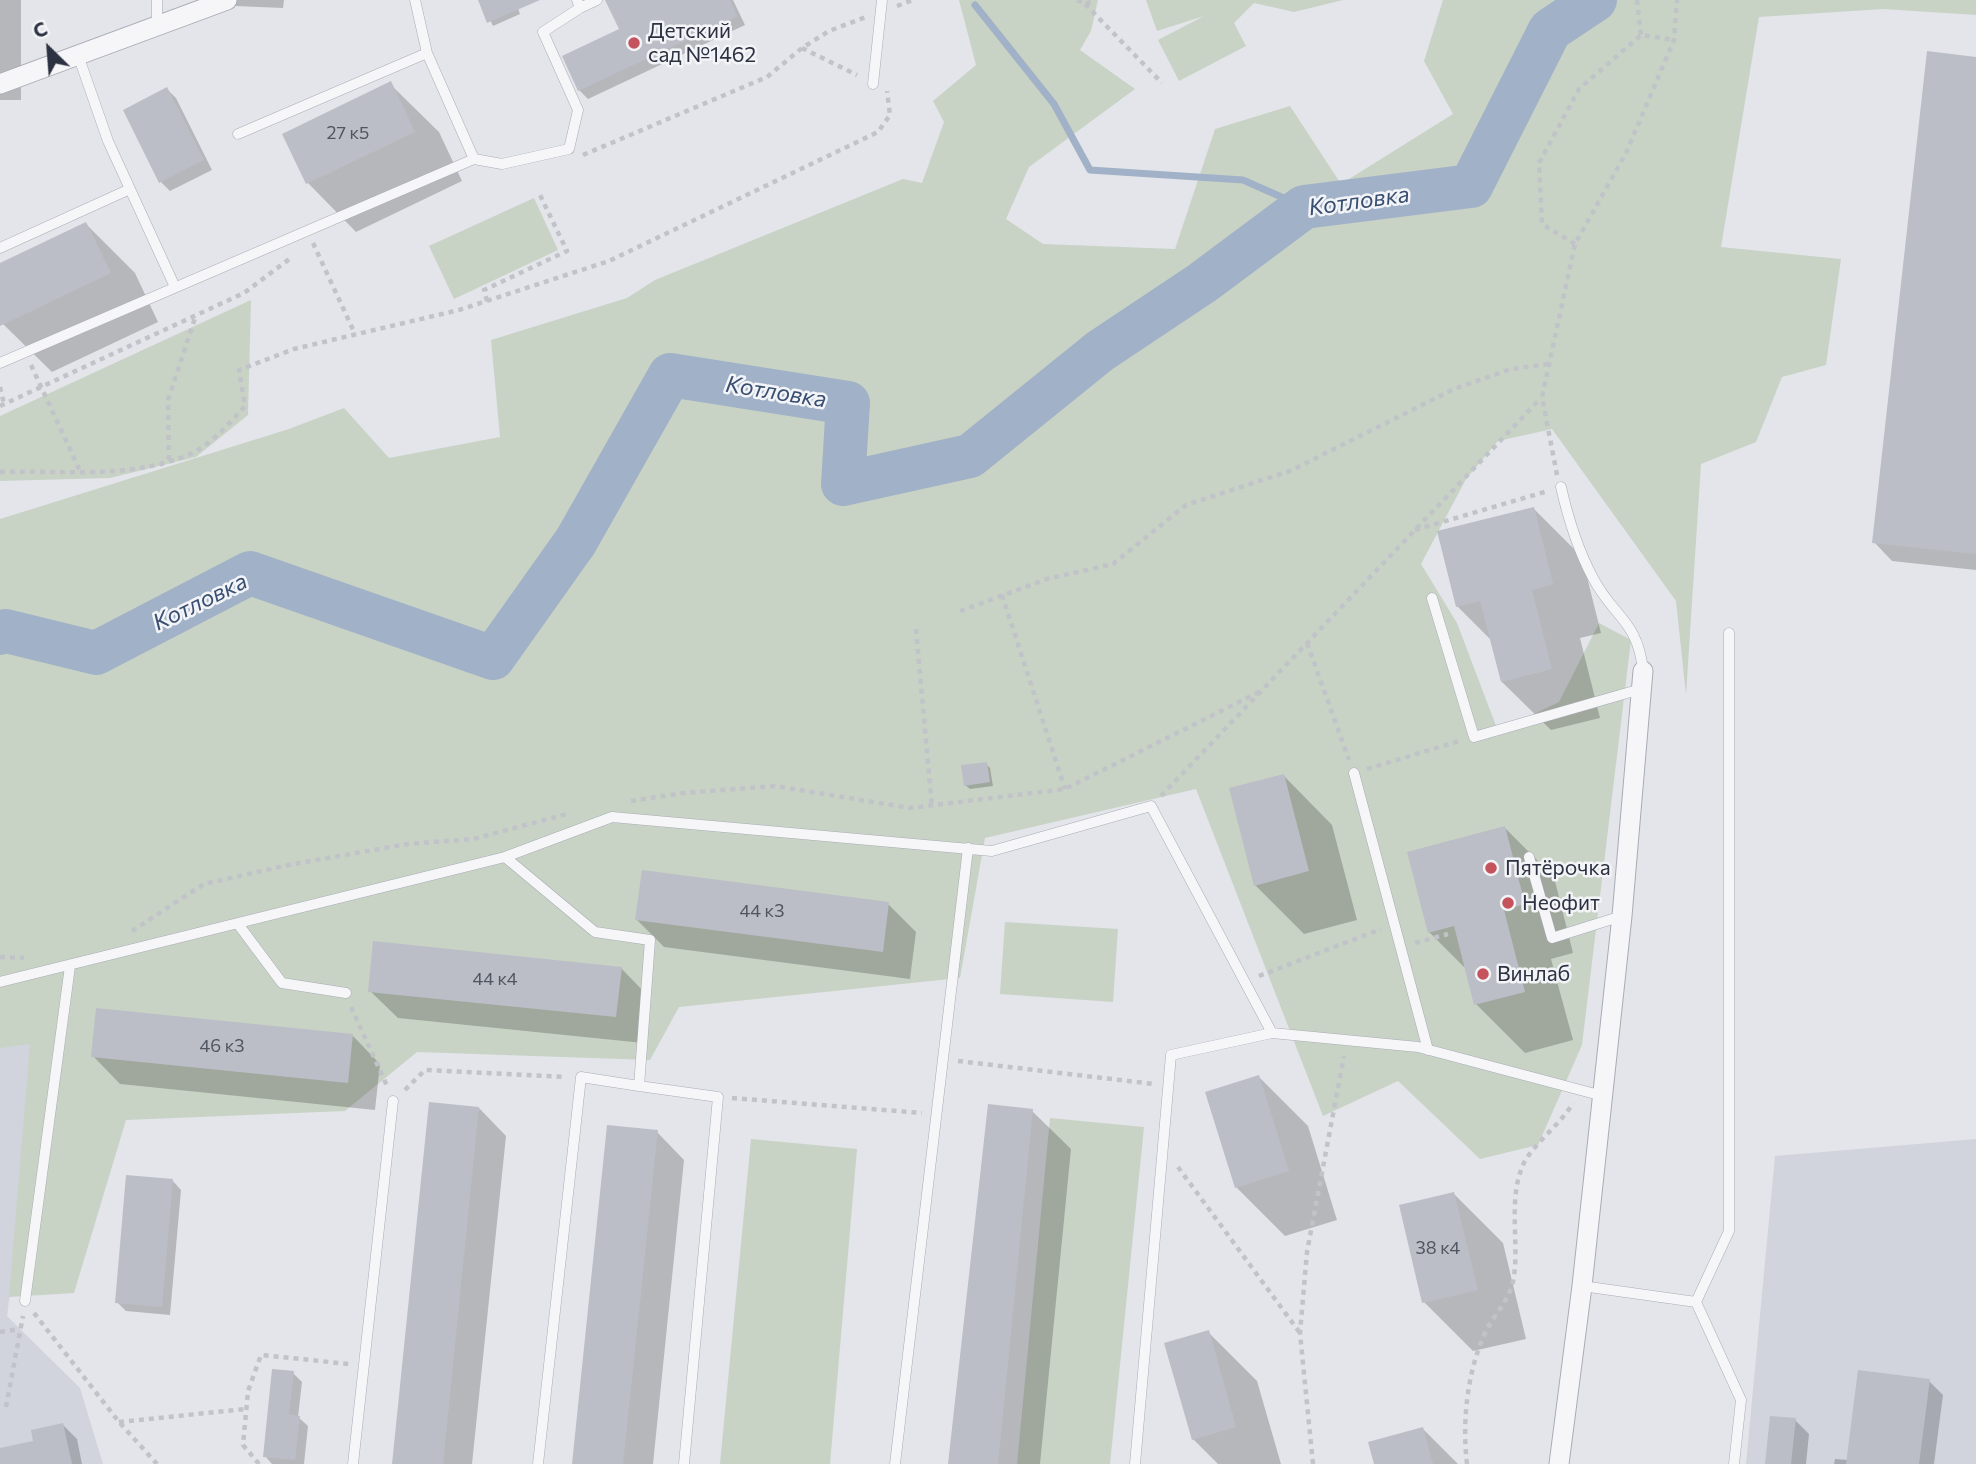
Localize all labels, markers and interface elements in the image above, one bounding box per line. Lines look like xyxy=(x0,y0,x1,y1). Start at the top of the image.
north arrow xyxy=(14,14,84,84)
text: С xyxy=(29,16,51,43)
place label: Детский сад №1462 xyxy=(648,18,756,68)
marker: Детский сад №1462 xyxy=(626,35,642,51)
house number: 27 к5 xyxy=(327,122,369,144)
water label: Котловка xyxy=(1307,180,1411,222)
water label: Котловка xyxy=(724,370,828,414)
water label: Котловка xyxy=(148,567,252,637)
place label: Пятёрочка xyxy=(1505,855,1611,881)
marker: Пятёрочка xyxy=(1483,860,1499,876)
place label: Неофит xyxy=(1522,890,1600,916)
marker: Неофит xyxy=(1500,895,1516,911)
house number: 44 к3 xyxy=(740,900,784,922)
place label: Винлаб xyxy=(1497,961,1570,987)
marker: Винлаб xyxy=(1475,966,1491,982)
house number: 44 к4 xyxy=(472,968,518,990)
house number: 46 к3 xyxy=(199,1035,245,1057)
house number: 38 к4 xyxy=(1416,1237,1460,1259)

